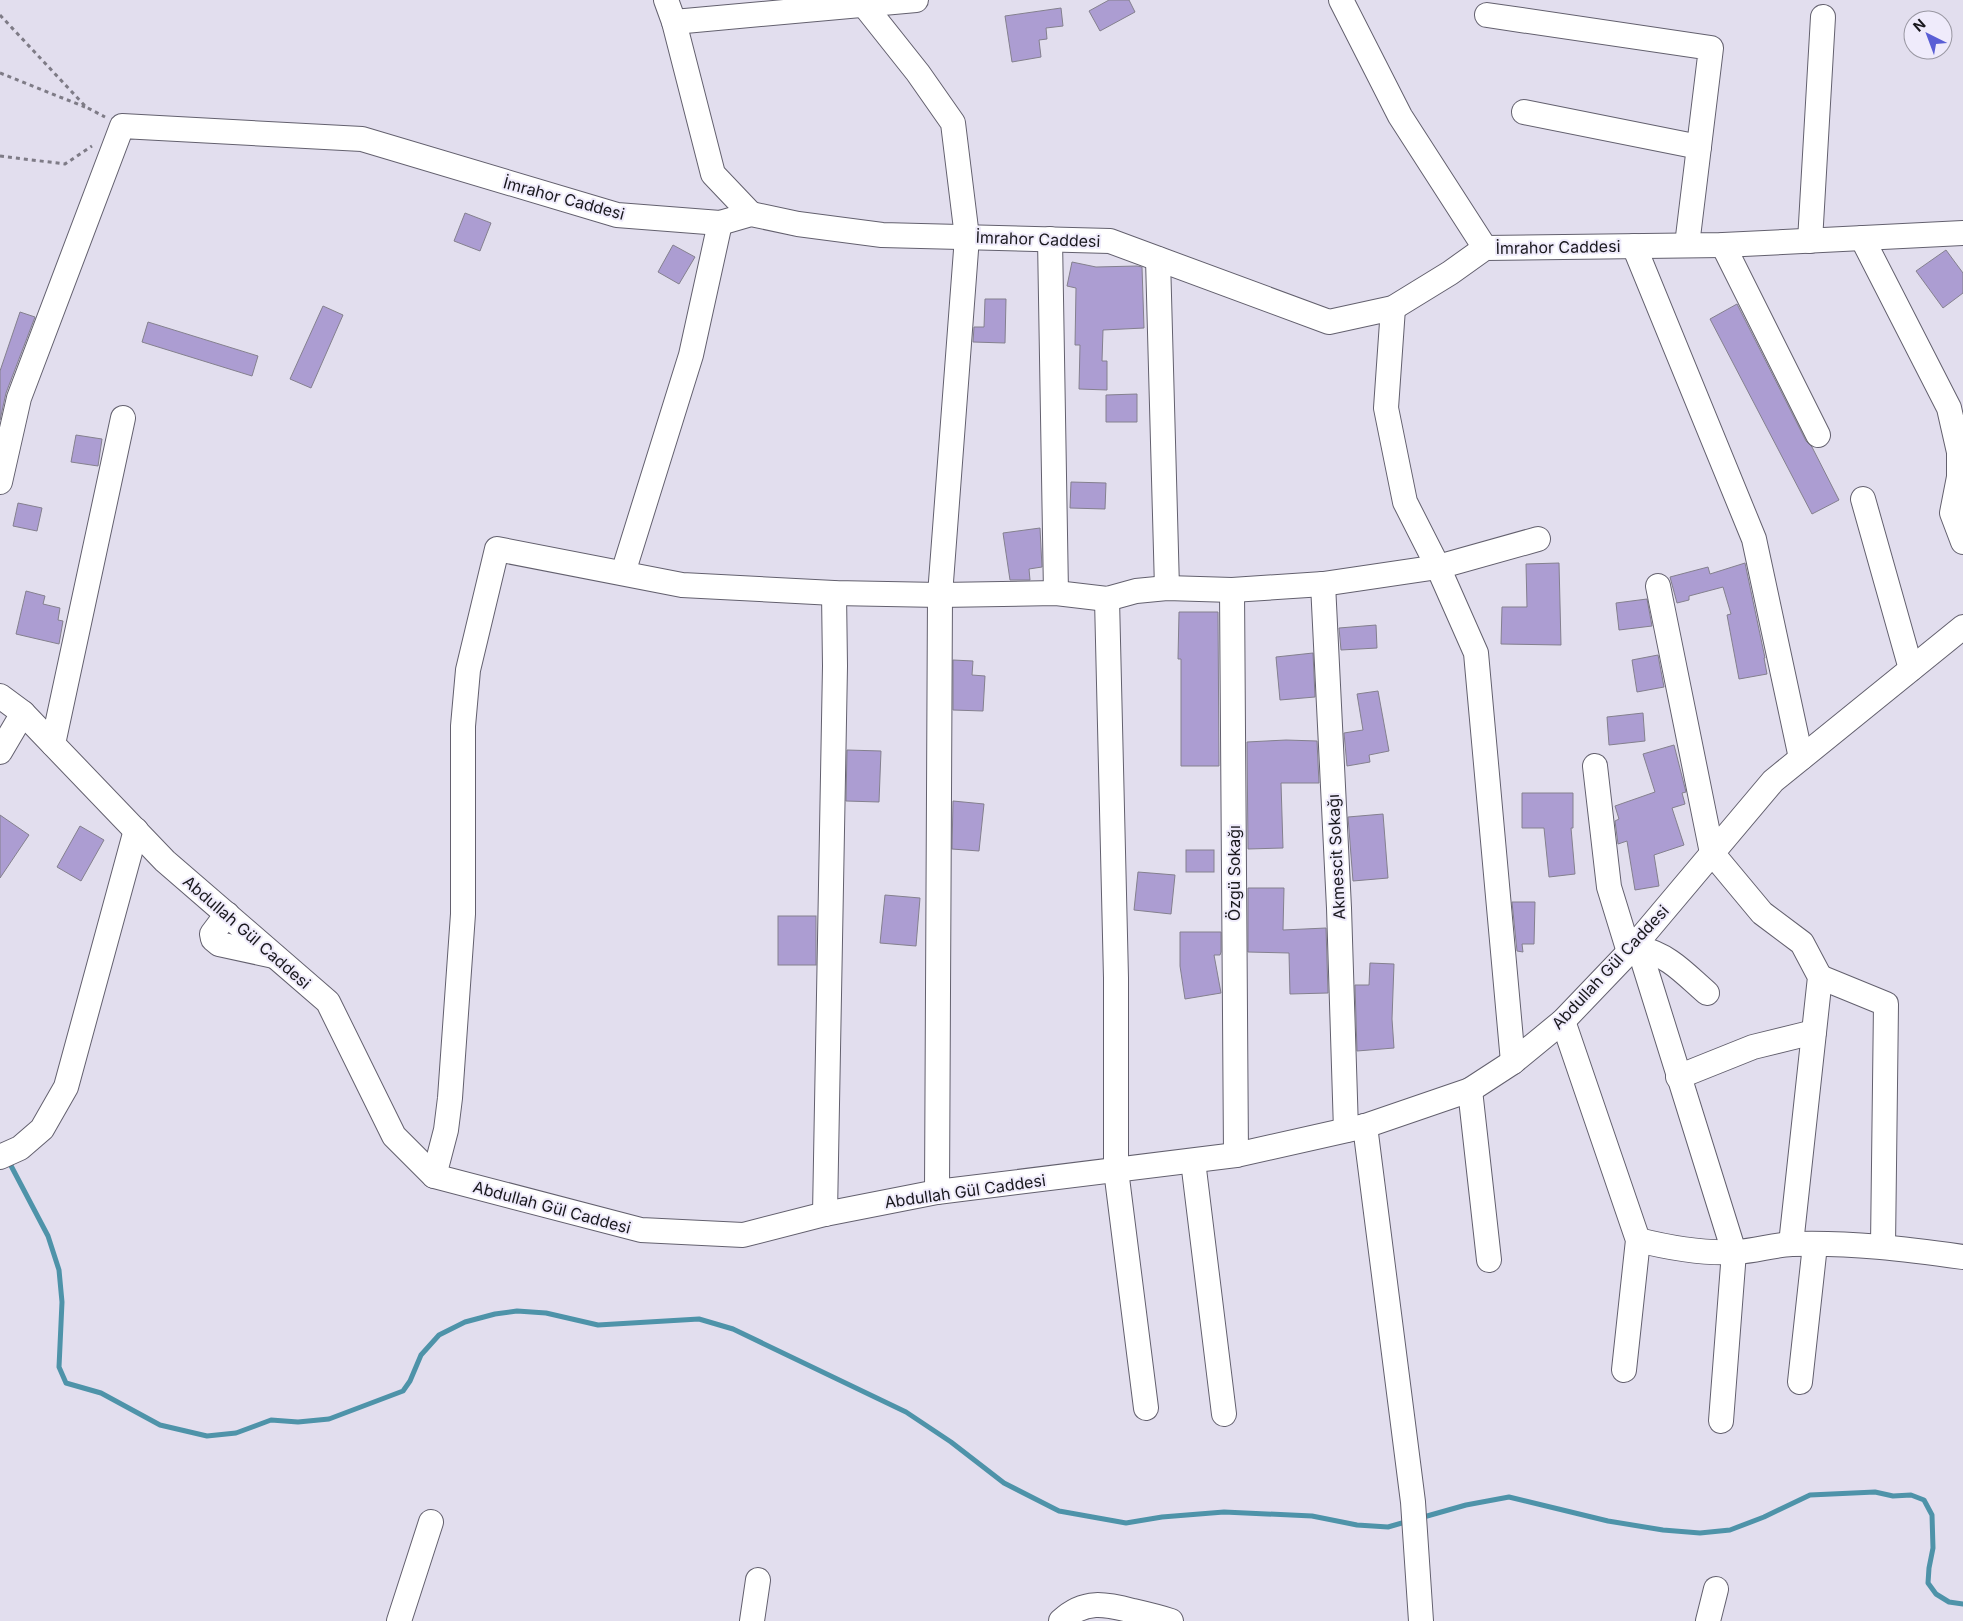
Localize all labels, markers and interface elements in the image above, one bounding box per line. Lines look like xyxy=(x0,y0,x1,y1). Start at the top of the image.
north arrow xyxy=(1903,10,1953,60)
text: N xyxy=(1909,15,1929,35)
street label: İmrahor Caddesi xyxy=(501,172,627,224)
street label: İmrahor Caddesi xyxy=(975,227,1101,251)
street label: İmrahor Caddesi xyxy=(1495,236,1621,258)
street label: Akmescit Sokağı xyxy=(1323,794,1349,920)
street label: Özgü Sokağı xyxy=(1224,825,1244,921)
street label: Abdullah Gül Caddesi xyxy=(179,871,315,993)
street label: Abdullah Gül Caddesi xyxy=(1547,901,1673,1033)
street label: Abdullah Gül Caddesi xyxy=(883,1170,1047,1212)
street label: Abdullah Gül Caddesi xyxy=(471,1176,633,1238)

